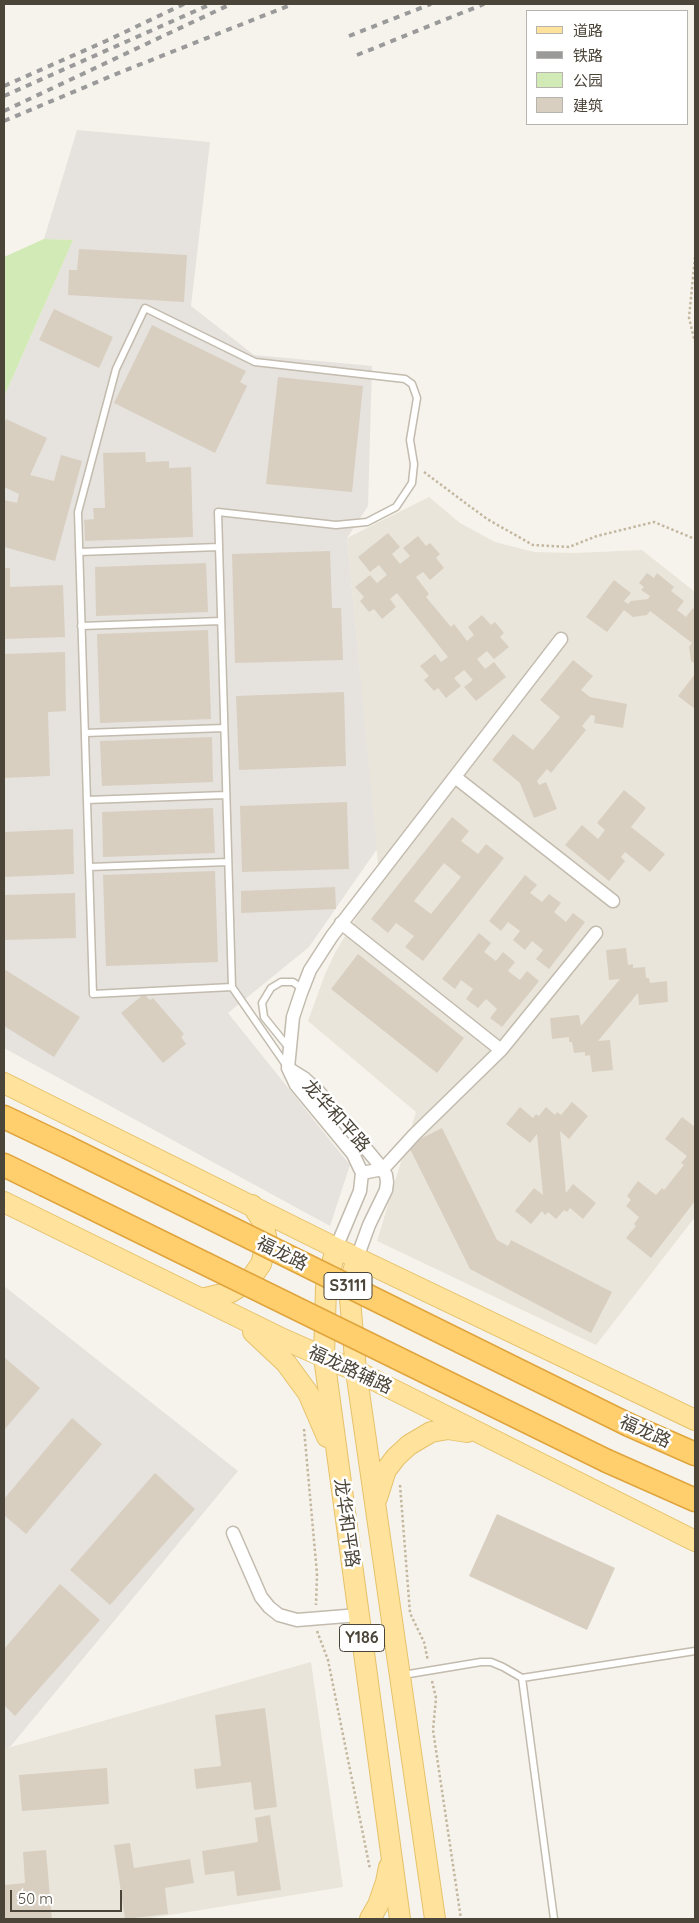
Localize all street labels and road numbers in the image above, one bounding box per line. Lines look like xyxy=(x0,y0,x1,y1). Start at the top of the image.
street label: 龙华和平路 xyxy=(298,1075,374,1157)
street label: 福龙路 xyxy=(253,1232,311,1276)
road number: S3111 xyxy=(324,1272,372,1300)
street label: 福龙路辅路 xyxy=(305,1341,395,1399)
street label: 福龙路 xyxy=(616,1411,674,1453)
street label: 龙华和平路 xyxy=(329,1477,363,1569)
road number: Y186 xyxy=(340,1625,384,1652)

